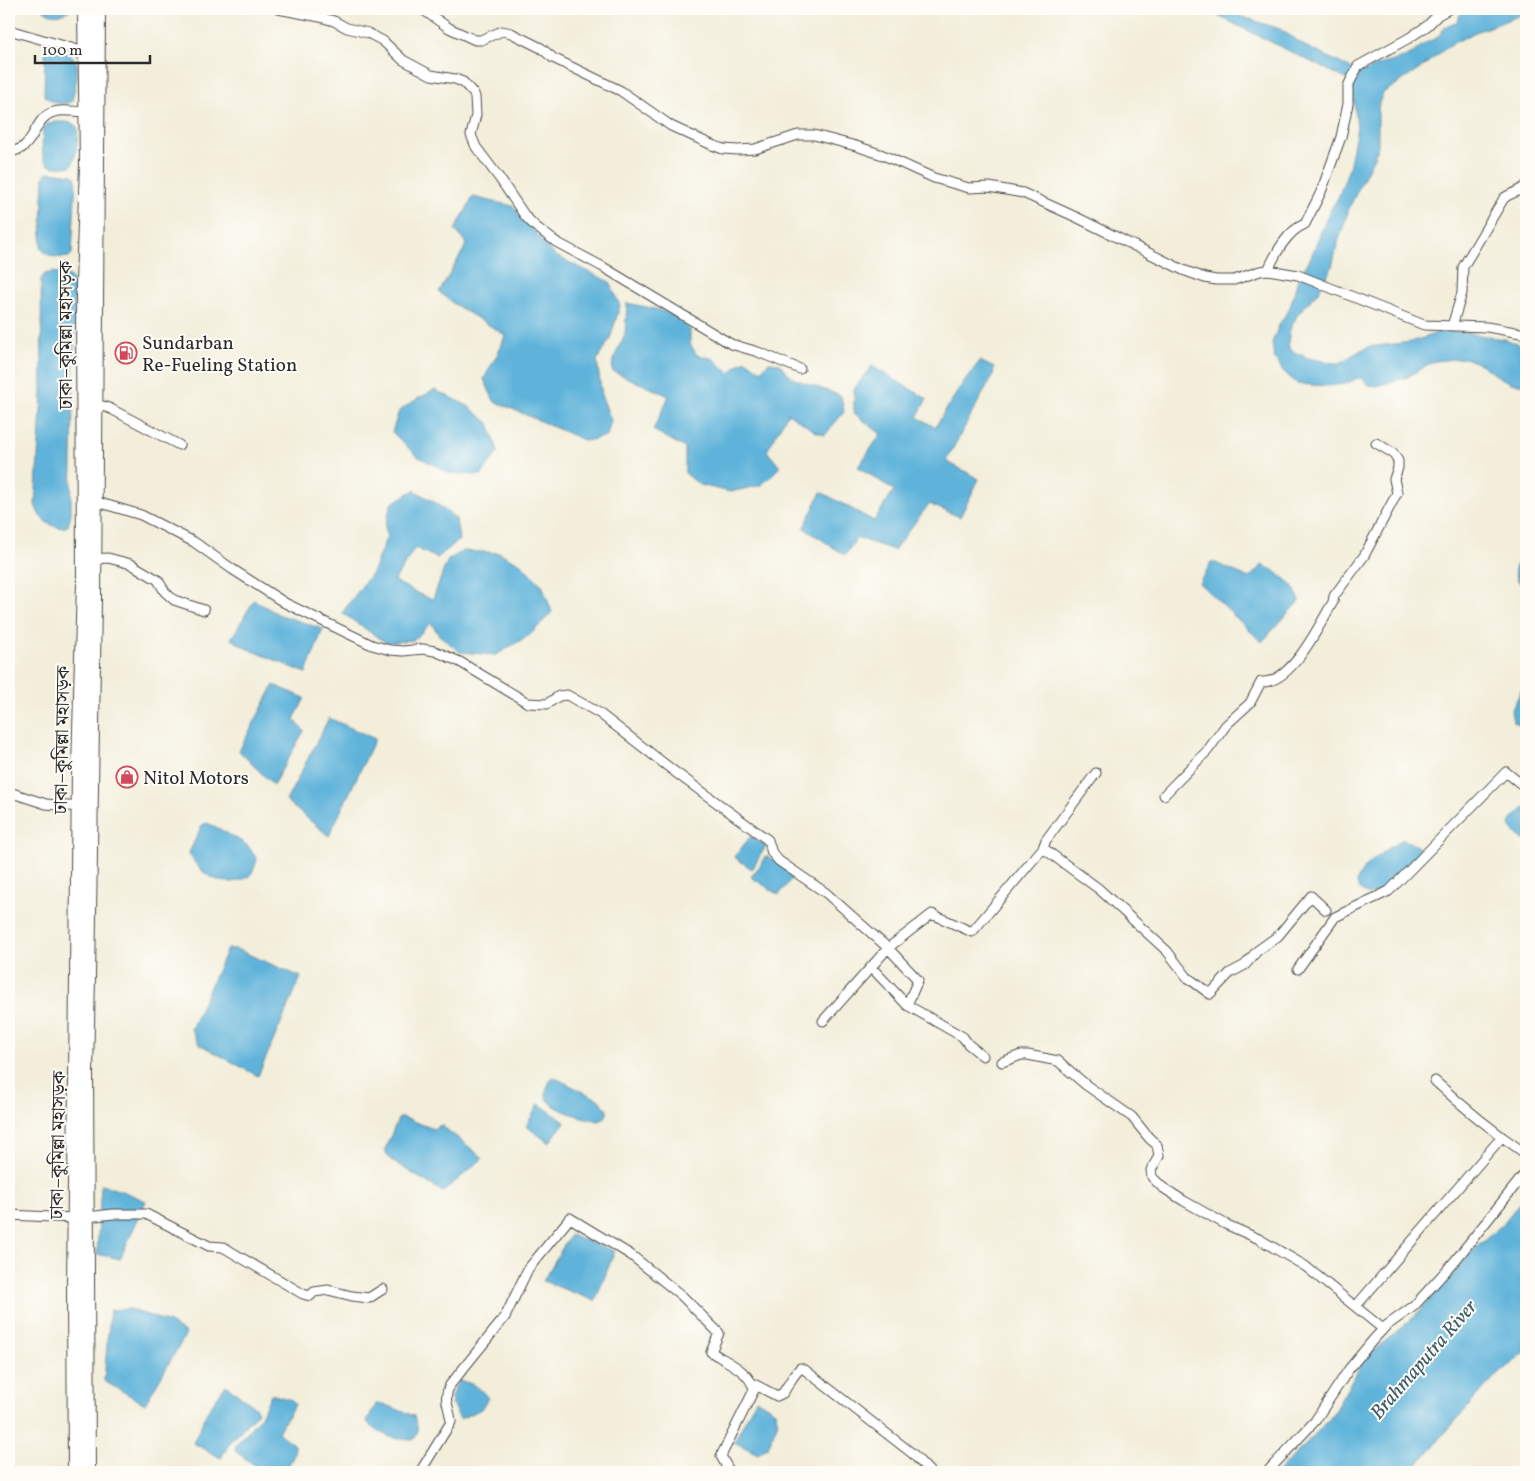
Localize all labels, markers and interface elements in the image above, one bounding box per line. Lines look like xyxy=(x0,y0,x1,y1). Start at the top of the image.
scale bar xyxy=(35,32,150,64)
text: 100 m xyxy=(42,41,82,62)
street label: ঢাকা–কুমিল্লা মহাসড়ক xyxy=(54,260,80,410)
place label: Sundarban Re-Fueling Station xyxy=(142,331,297,379)
fuel station icon: Sundarban Re-Fueling Station xyxy=(114,341,138,365)
street label: ঢাকা–কুমিল্লা মহাসড়ক xyxy=(49,665,77,815)
shop icon: Nitol Motors xyxy=(115,765,139,789)
place label: Nitol Motors xyxy=(143,766,249,792)
street label: ঢাকা–কুমিল্লা মহাসড়ক xyxy=(45,1070,73,1220)
water label: Brahmaputra River xyxy=(1365,1294,1485,1426)

